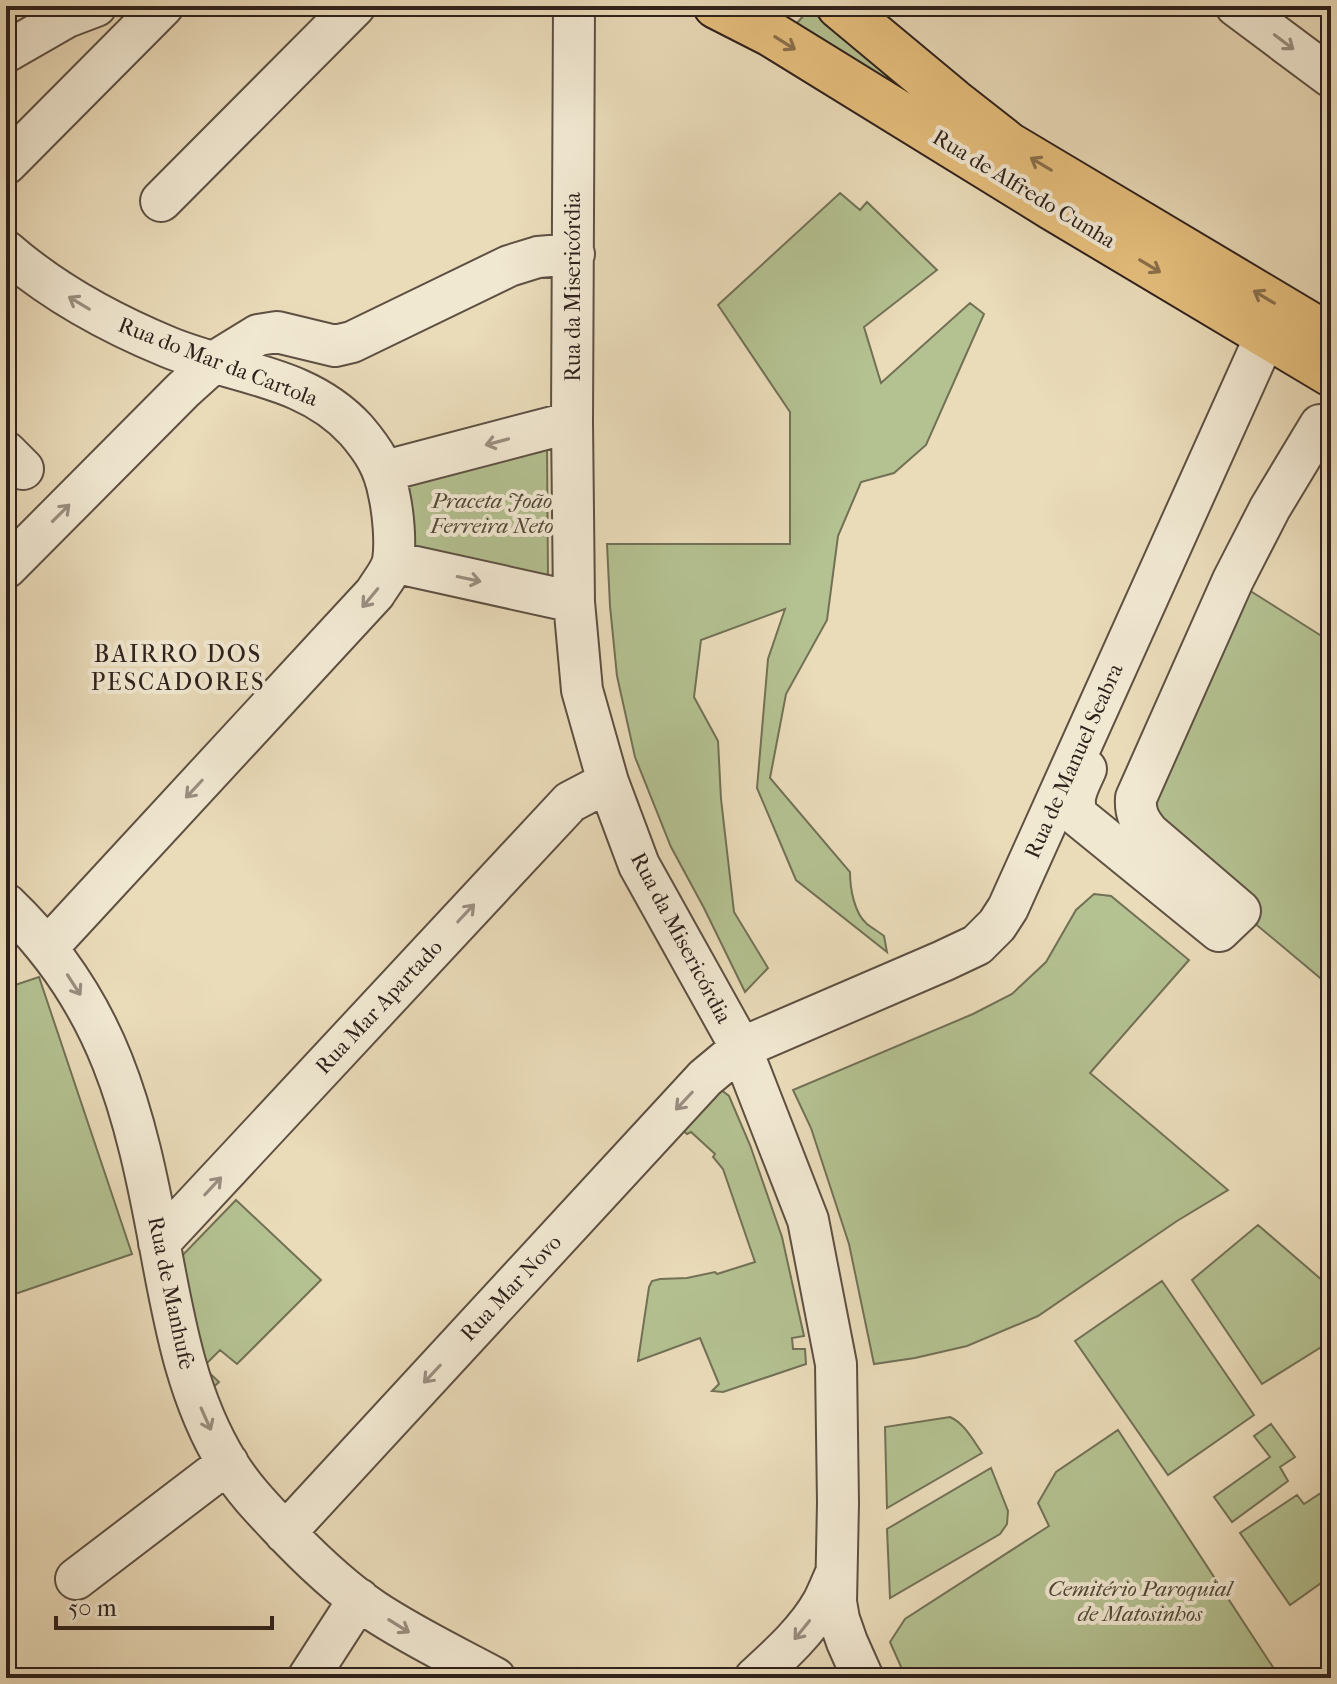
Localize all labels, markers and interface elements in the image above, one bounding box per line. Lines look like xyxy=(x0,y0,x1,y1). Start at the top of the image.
one-way arrow xyxy=(1272,33,1294,50)
one-way arrow xyxy=(773,35,796,51)
street label: Rua de Alfredo Cunha xyxy=(928,124,1121,254)
one-way arrow xyxy=(1030,156,1053,172)
street label: Rua da Misericórdia xyxy=(560,191,586,382)
one-way arrow xyxy=(1138,258,1161,274)
one-way arrow xyxy=(1253,289,1276,305)
one-way arrow xyxy=(68,295,92,310)
street label: Rua do Mar da Cartola xyxy=(115,312,322,412)
one-way arrow xyxy=(484,435,510,450)
park label: Praceta João Ferreira Neto xyxy=(429,488,554,539)
one-way arrow xyxy=(51,504,70,523)
one-way arrow xyxy=(456,572,481,587)
one-way arrow xyxy=(361,587,379,607)
district label: BAIRRO DOS PESCADORES xyxy=(91,640,265,696)
street label: Rua de Manuel Seabra xyxy=(1019,659,1129,862)
one-way arrow xyxy=(184,779,203,799)
street label: Rua da Misericórdia xyxy=(625,848,737,1029)
one-way arrow xyxy=(457,904,475,924)
street label: Rua Mar Apartado xyxy=(310,934,448,1080)
one-way arrow xyxy=(67,973,83,996)
one-way arrow xyxy=(676,1090,694,1110)
one-way arrow xyxy=(203,1176,221,1196)
street label: Rua de Manhufe xyxy=(142,1214,200,1372)
street label: Rua Mar Novo xyxy=(455,1229,567,1347)
one-way arrow xyxy=(422,1364,441,1384)
one-way arrow xyxy=(199,1406,214,1430)
park label: Cemitério Paroquial de Matosinhos xyxy=(1048,1576,1235,1627)
scale bar xyxy=(56,1580,272,1630)
text: 50 m xyxy=(68,1594,117,1622)
one-way arrow xyxy=(387,1618,410,1634)
one-way arrow xyxy=(793,1619,811,1640)

